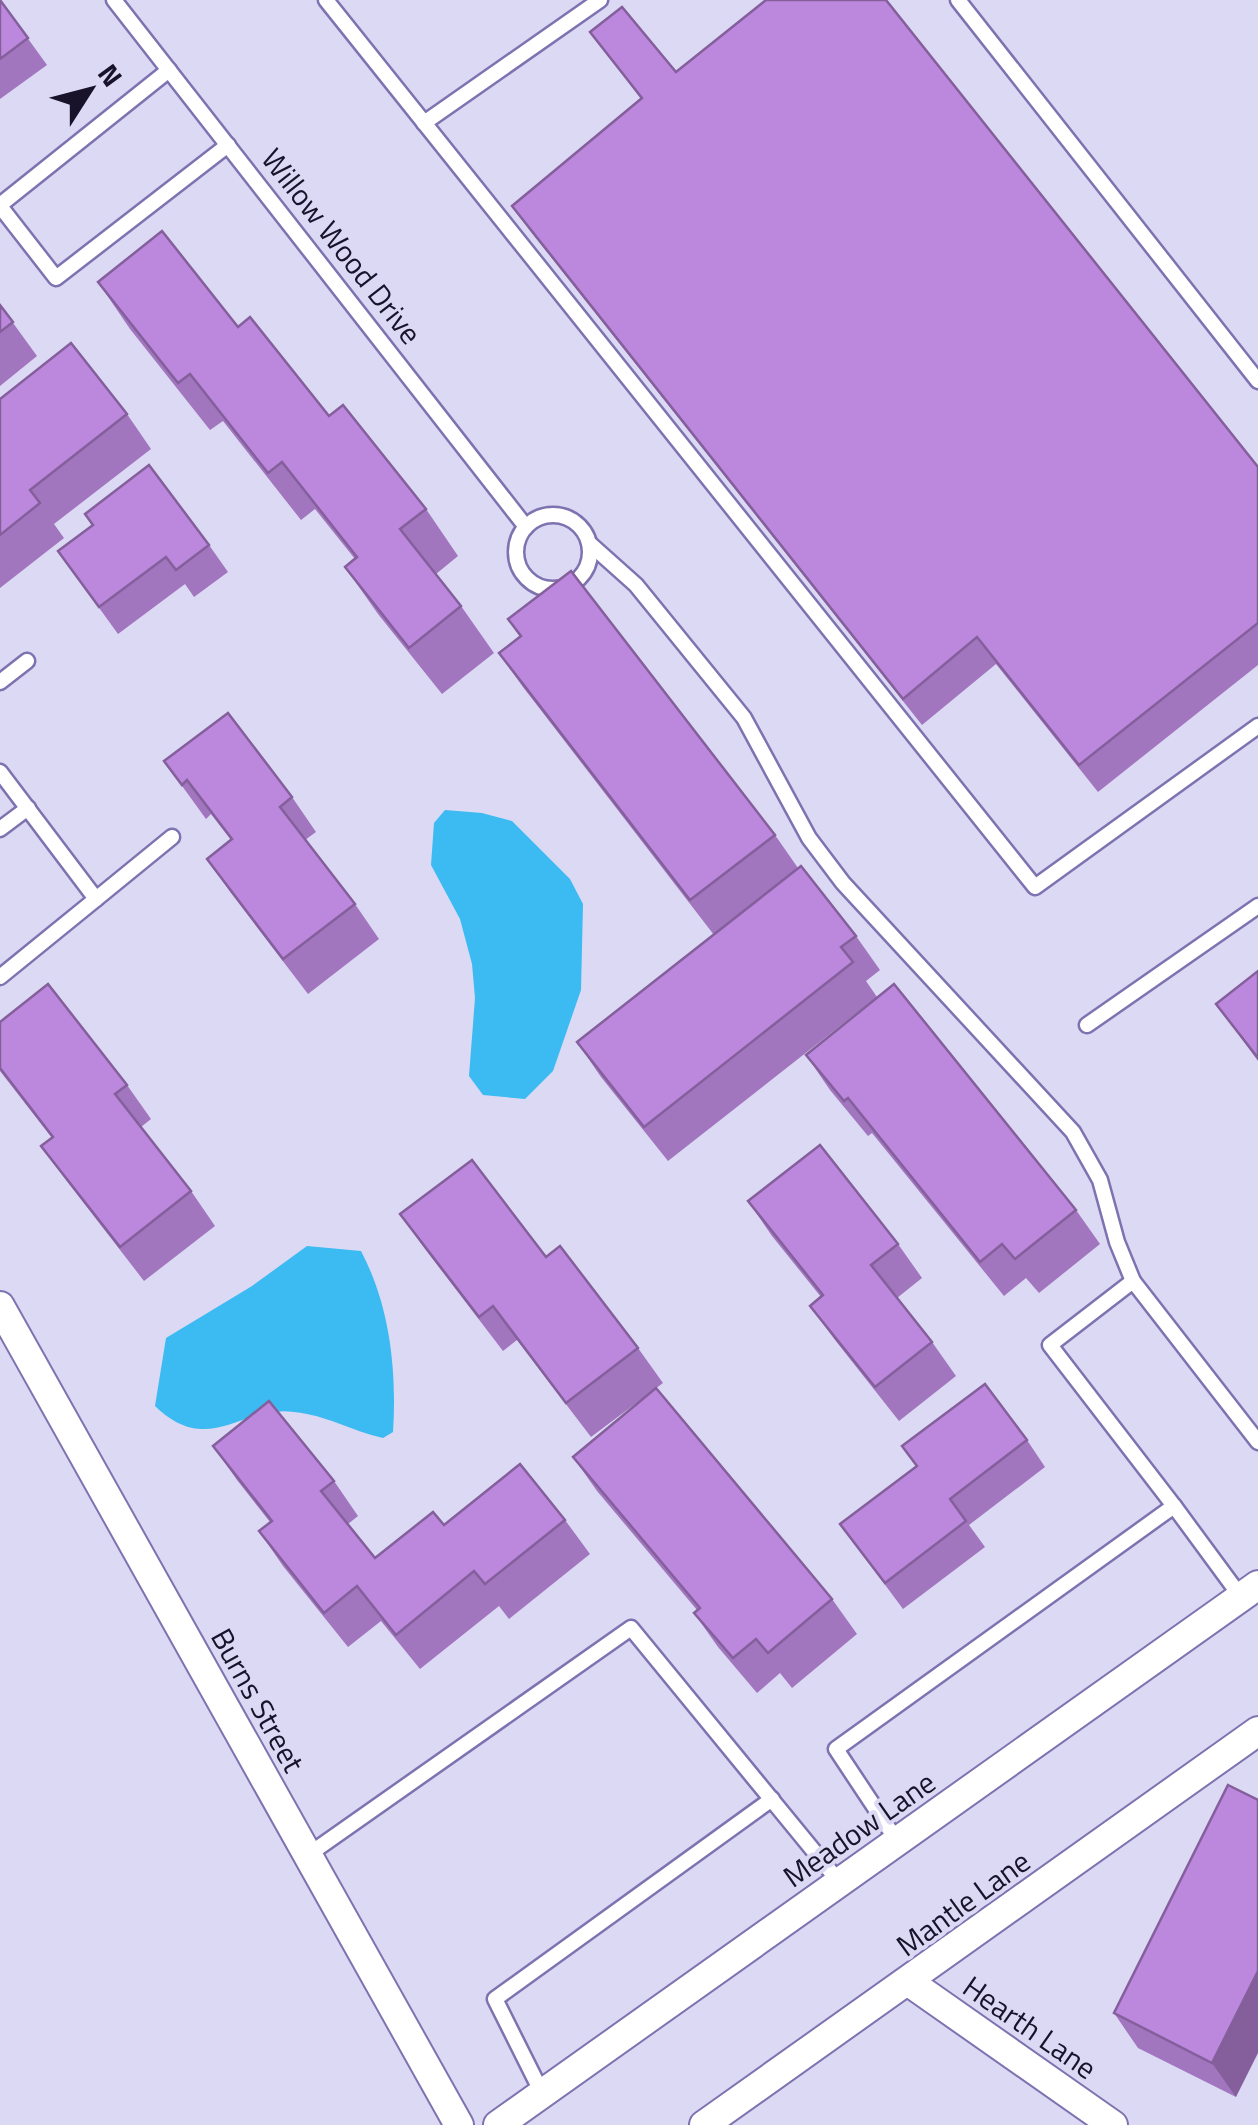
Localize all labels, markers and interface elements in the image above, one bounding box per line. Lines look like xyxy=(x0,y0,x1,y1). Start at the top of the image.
north arrow xyxy=(40,40,140,140)
text: N xyxy=(88,55,134,95)
street label: Willow Wood Drive xyxy=(251,138,433,354)
street label: Burns Street xyxy=(199,1619,317,1781)
street label: Meadow Lane xyxy=(773,1759,945,1899)
street label: Mantle Lane xyxy=(886,1839,1040,1967)
street label: Hearth Lane xyxy=(954,1964,1106,2090)

